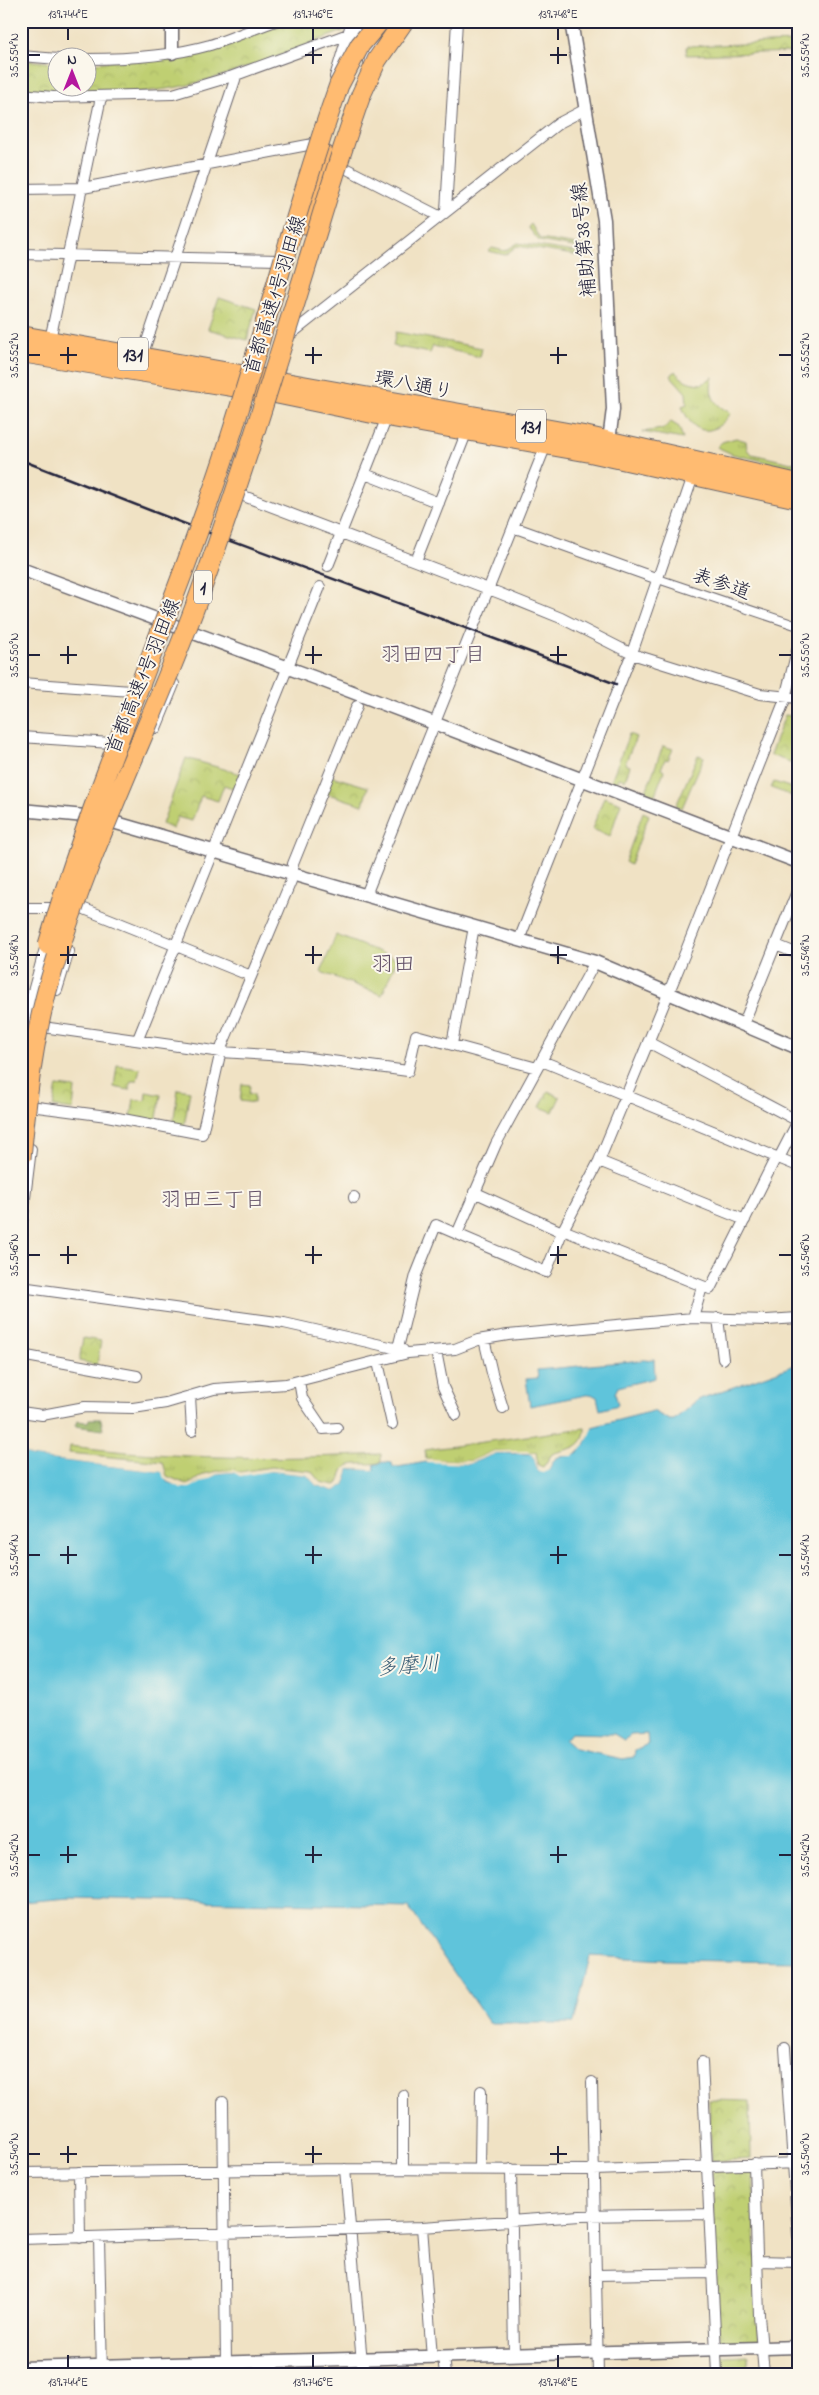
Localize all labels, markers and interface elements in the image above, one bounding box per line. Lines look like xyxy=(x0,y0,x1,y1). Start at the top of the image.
text: 139.744°E xyxy=(48,6,88,24)
text: 139.746°E xyxy=(293,6,333,24)
text: 139.748°E xyxy=(538,6,578,24)
text: 35.554°N xyxy=(6,33,24,77)
text: 35.554°N xyxy=(797,33,815,77)
north arrow xyxy=(48,48,98,98)
text: N xyxy=(67,50,77,71)
street label: 補助第38号線 xyxy=(566,181,605,299)
street label: 首都高速1号羽田線 xyxy=(238,212,315,380)
text: 35.552°N xyxy=(6,332,24,378)
text: 35.552°N xyxy=(797,332,815,378)
road number: 131 xyxy=(118,338,148,370)
street label: 環八通り xyxy=(371,365,456,408)
road number: 131 xyxy=(516,410,546,442)
street label: 表参道 xyxy=(688,562,754,609)
road number: 1 xyxy=(194,570,212,604)
street label: 首都高速1号羽田線 xyxy=(100,594,189,759)
text: 35.550°N xyxy=(6,633,24,677)
text: 35.550°N xyxy=(797,633,815,677)
district label: 羽田四丁目 xyxy=(381,641,486,671)
text: 35.548°N xyxy=(6,934,24,976)
text: 35.548°N xyxy=(797,934,815,976)
district label: 羽田 xyxy=(371,950,415,982)
district label: 羽田三丁目 xyxy=(161,1186,266,1216)
text: 35.546°N xyxy=(6,1234,24,1276)
text: 35.546°N xyxy=(797,1234,815,1276)
text: 35.544°N xyxy=(6,1534,24,1576)
text: 35.544°N xyxy=(797,1534,815,1576)
water label: 多摩川 xyxy=(376,1650,441,1684)
text: 35.542°N xyxy=(6,1833,24,1877)
text: 35.542°N xyxy=(797,1833,815,1877)
text: 35.540°N xyxy=(6,2133,24,2175)
text: 35.540°N xyxy=(797,2133,815,2175)
text: 139.744°E xyxy=(48,2374,88,2392)
text: 139.746°E xyxy=(293,2374,333,2392)
text: 139.748°E xyxy=(538,2374,578,2392)

